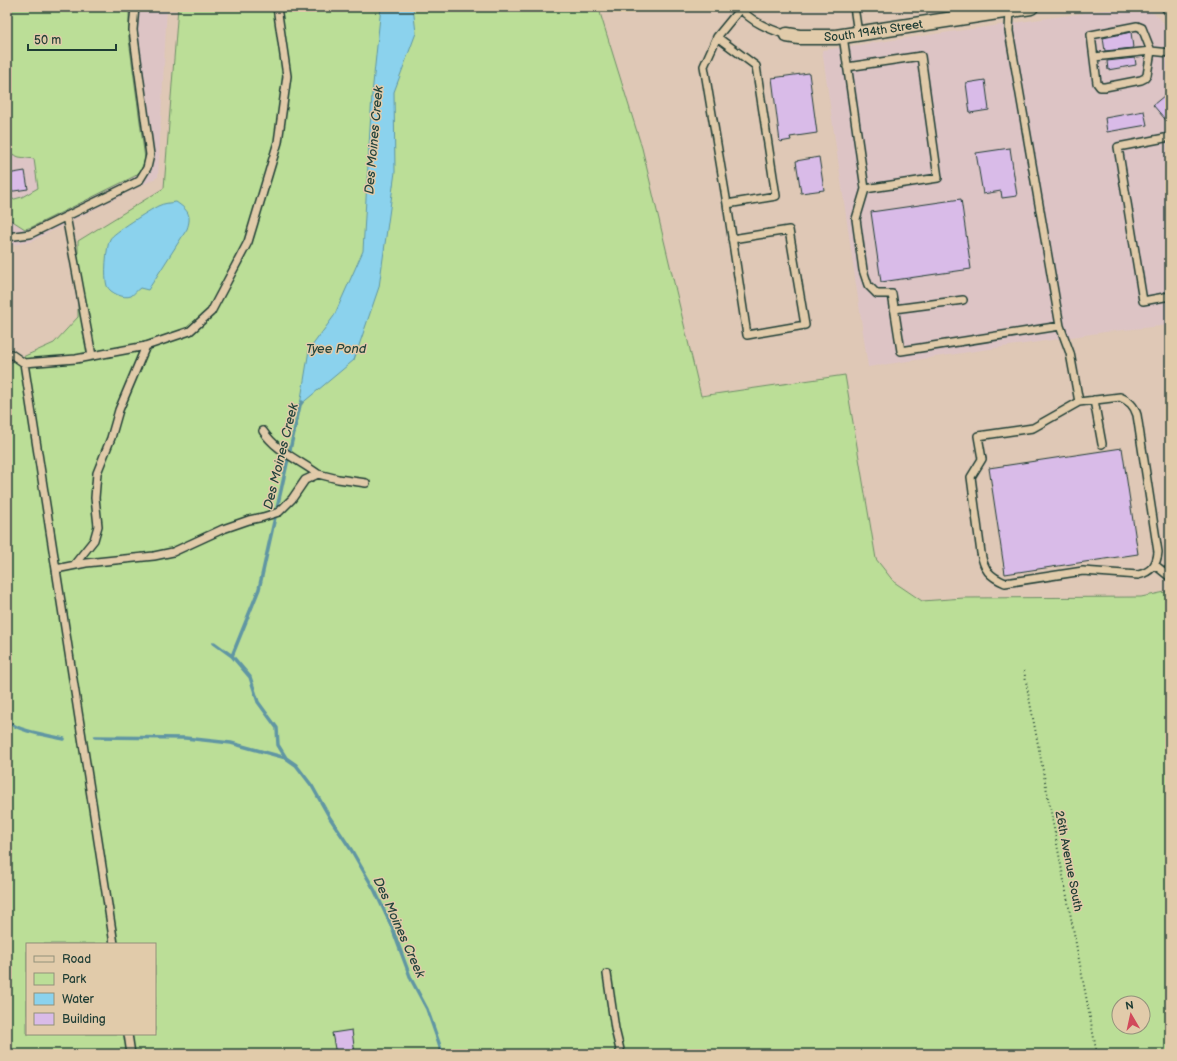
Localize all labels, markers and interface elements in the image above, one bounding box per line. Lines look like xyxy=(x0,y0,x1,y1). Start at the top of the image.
street label: South 194th Street xyxy=(824,17,924,45)
scale bar xyxy=(28,26,116,52)
text: 50 m xyxy=(34,33,61,48)
water label: Des Moines Creek xyxy=(361,85,387,195)
water label: Tyee Pond xyxy=(306,341,367,357)
water label: Des Moines Creek xyxy=(260,401,302,511)
street label: 26th Avenue South xyxy=(1051,809,1086,913)
water label: Des Moines Creek xyxy=(370,875,429,981)
legend xyxy=(26,943,156,1035)
text: Road xyxy=(62,952,91,967)
text: Park xyxy=(62,972,86,987)
text: Water xyxy=(62,992,94,1007)
north arrow xyxy=(1111,995,1151,1035)
text: N xyxy=(1124,999,1135,1013)
text: Building xyxy=(62,1012,106,1027)

